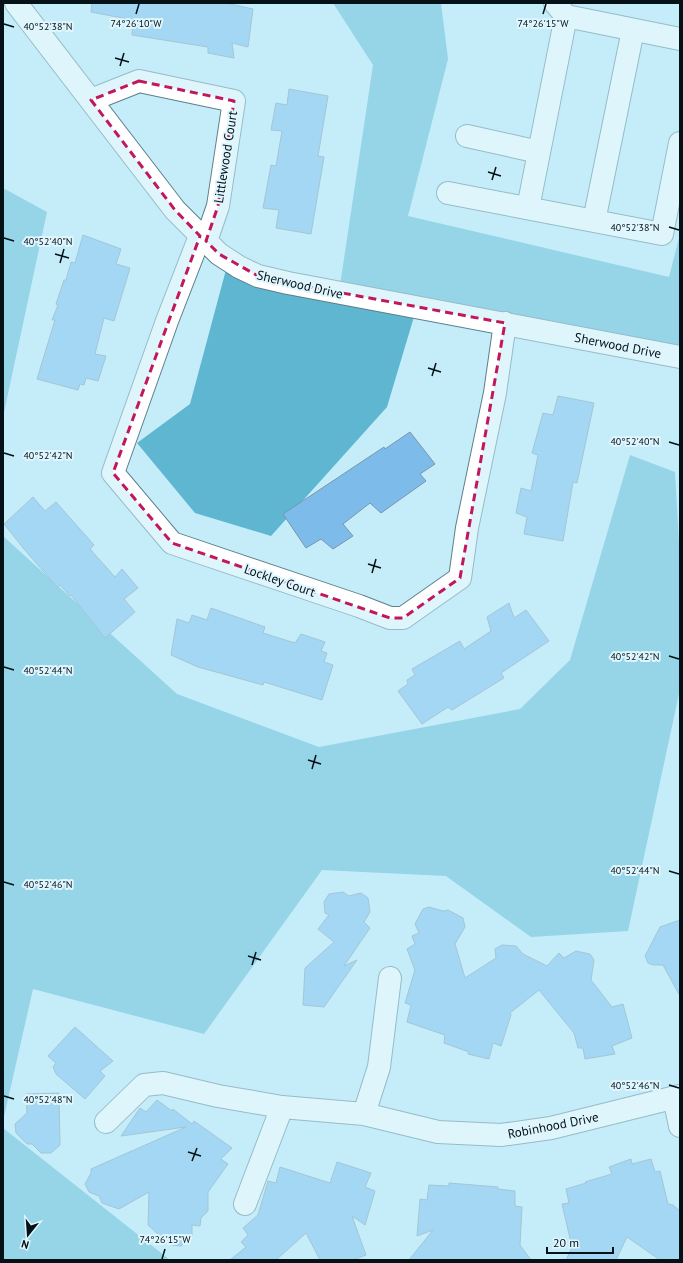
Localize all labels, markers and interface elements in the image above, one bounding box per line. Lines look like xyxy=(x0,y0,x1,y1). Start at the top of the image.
text: 74°26'10"W xyxy=(110,17,162,30)
text: 74°26'15"W xyxy=(517,17,569,30)
text: 40°52'38"N xyxy=(23,20,73,33)
street label: Littlewood Court xyxy=(210,109,241,204)
text: 40°52'38"N xyxy=(610,221,660,234)
text: 40°52'40"N xyxy=(23,235,73,248)
street label: Sherwood Drive xyxy=(255,266,345,303)
street label: Sherwood Drive xyxy=(573,329,663,362)
text: 40°52'40"N xyxy=(610,435,660,448)
text: 40°52'42"N xyxy=(23,449,73,462)
street label: Lockley Court xyxy=(242,560,318,601)
text: 40°52'42"N xyxy=(610,650,660,663)
text: 40°52'44"N xyxy=(23,664,73,677)
text: 40°52'44"N xyxy=(610,864,660,877)
text: 40°52'46"N xyxy=(23,878,73,891)
text: 40°52'46"N xyxy=(610,1079,660,1092)
text: 40°52'48"N xyxy=(23,1093,73,1106)
street label: Robinhood Drive xyxy=(506,1108,600,1143)
north arrow xyxy=(8,1215,48,1255)
scale bar xyxy=(547,1229,613,1255)
text: 74°26'15"W xyxy=(139,1233,191,1246)
text: 20 m xyxy=(553,1235,579,1250)
text: N xyxy=(20,1237,31,1252)

